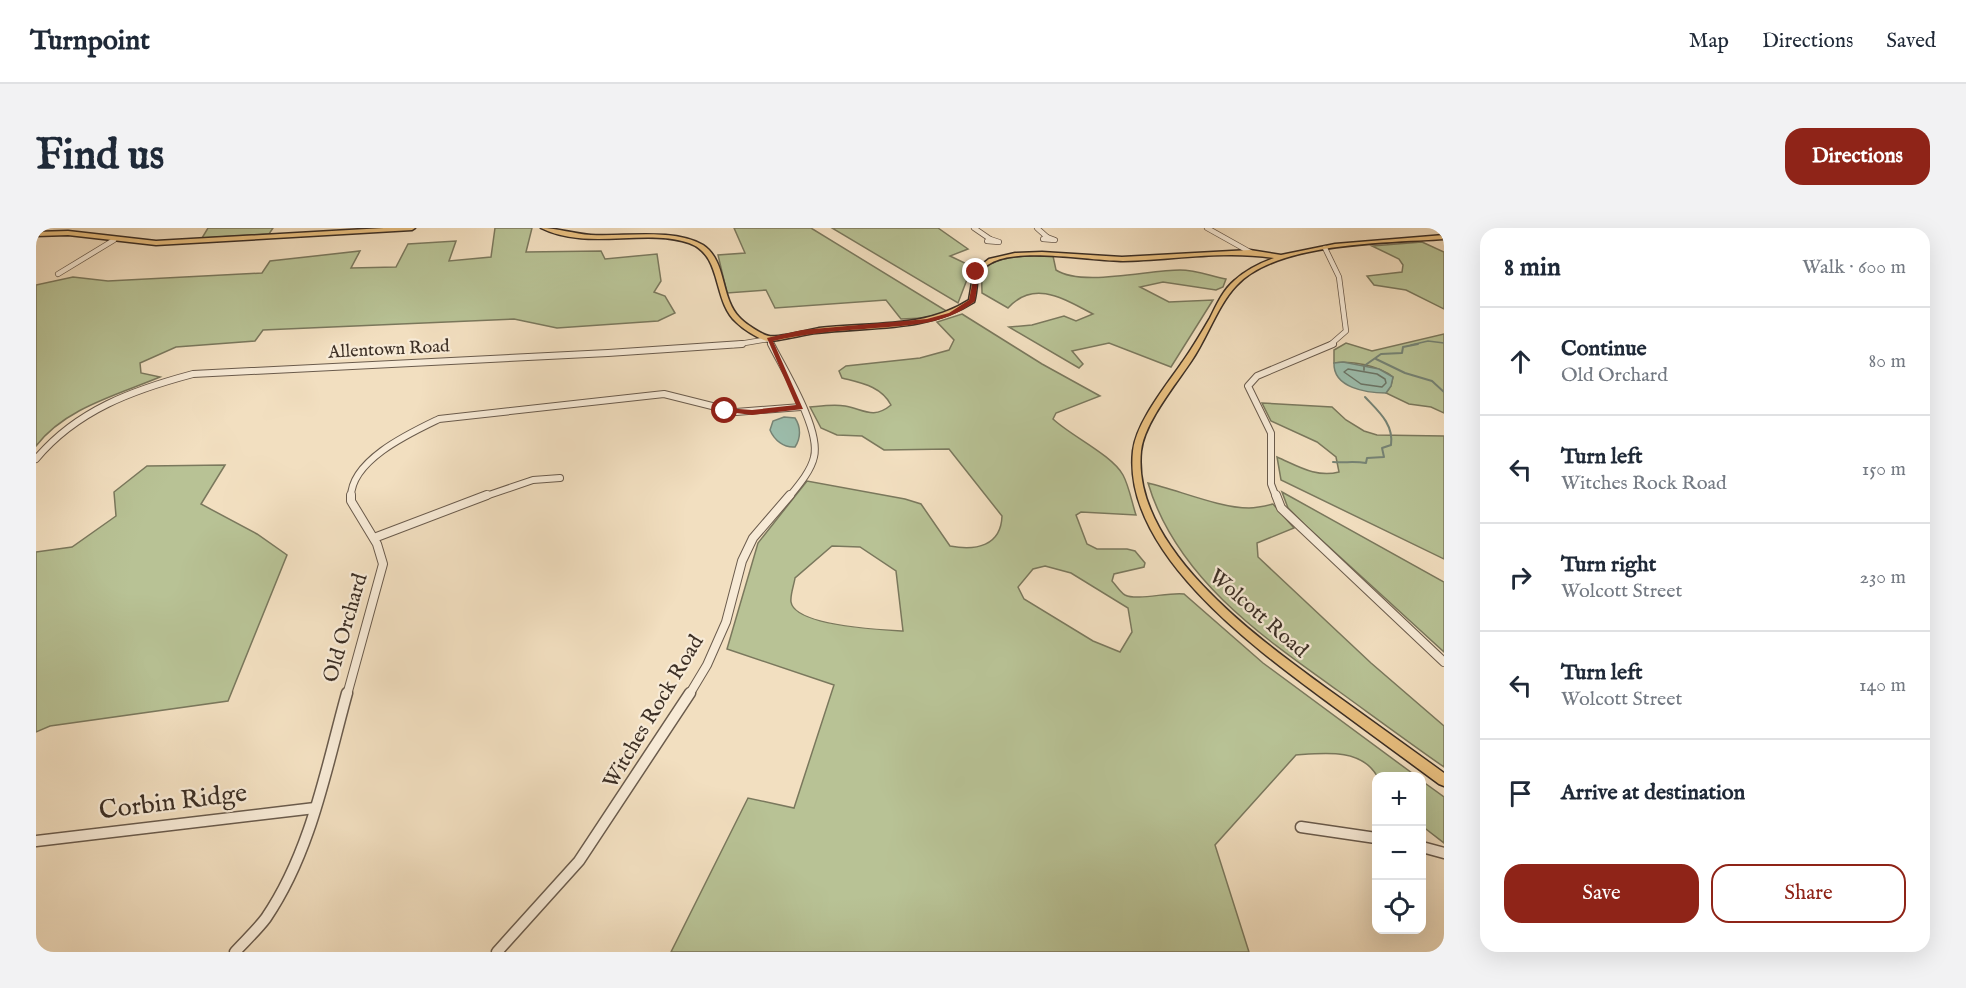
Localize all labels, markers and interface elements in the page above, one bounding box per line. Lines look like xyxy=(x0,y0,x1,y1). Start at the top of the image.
text: Turnpoint xyxy=(30,24,150,59)
text: Map xyxy=(1689,28,1729,55)
text: Directions xyxy=(1762,28,1853,55)
text: Saved xyxy=(1886,28,1936,55)
button: Directions xyxy=(1785,128,1930,185)
text: Find us xyxy=(36,130,164,183)
text: 8 min xyxy=(1504,251,1561,284)
text: Walk · 600 m xyxy=(1802,255,1906,280)
route end xyxy=(962,258,988,284)
street label: Allentown Road xyxy=(327,335,451,365)
text: Continue xyxy=(1561,335,1647,363)
icon: ahead xyxy=(1504,345,1537,378)
text: 80 m xyxy=(1869,349,1906,374)
text: Old Orchard xyxy=(1561,363,1668,388)
route start xyxy=(711,397,737,423)
text: Turn left xyxy=(1561,443,1643,471)
icon: left xyxy=(1504,453,1537,486)
text: 150 m xyxy=(1862,457,1906,482)
text: Witches Rock Road xyxy=(1561,471,1727,496)
text: Turn right xyxy=(1561,551,1656,579)
icon: right xyxy=(1504,561,1537,594)
street label: Wolcott Road xyxy=(1203,564,1314,665)
text: 230 m xyxy=(1860,565,1906,590)
street label: Old Orchard xyxy=(318,570,375,686)
text: Wolcott Street xyxy=(1561,579,1682,604)
street label: Witches Rock Road xyxy=(598,630,711,794)
text: Turn left xyxy=(1561,659,1643,687)
icon: left xyxy=(1504,669,1537,702)
text: 140 m xyxy=(1859,673,1906,698)
text: Wolcott Street xyxy=(1561,687,1682,712)
map controls xyxy=(1372,772,1426,934)
button: + xyxy=(1372,772,1426,826)
street label: Corbin Ridge xyxy=(97,777,249,827)
icon: arrive xyxy=(1504,777,1537,810)
text: Arrive at destination xyxy=(1561,779,1745,807)
button: − xyxy=(1372,826,1426,880)
button: Save xyxy=(1504,864,1699,923)
button: Share xyxy=(1711,864,1906,923)
button: locate xyxy=(1372,880,1426,934)

